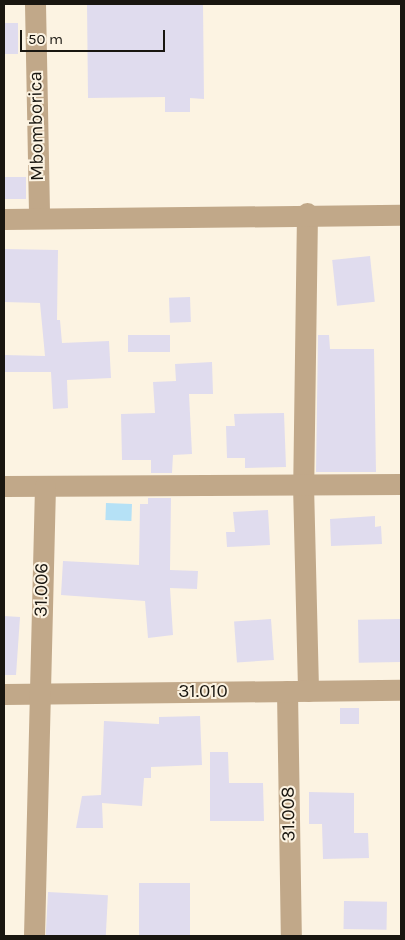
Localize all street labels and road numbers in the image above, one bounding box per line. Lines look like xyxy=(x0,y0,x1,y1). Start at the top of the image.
street label: Mbomborica xyxy=(25,71,49,181)
street label: 31.006 xyxy=(30,563,54,617)
street label: 31.010 xyxy=(178,681,228,703)
street label: 31.008 xyxy=(277,786,301,842)

